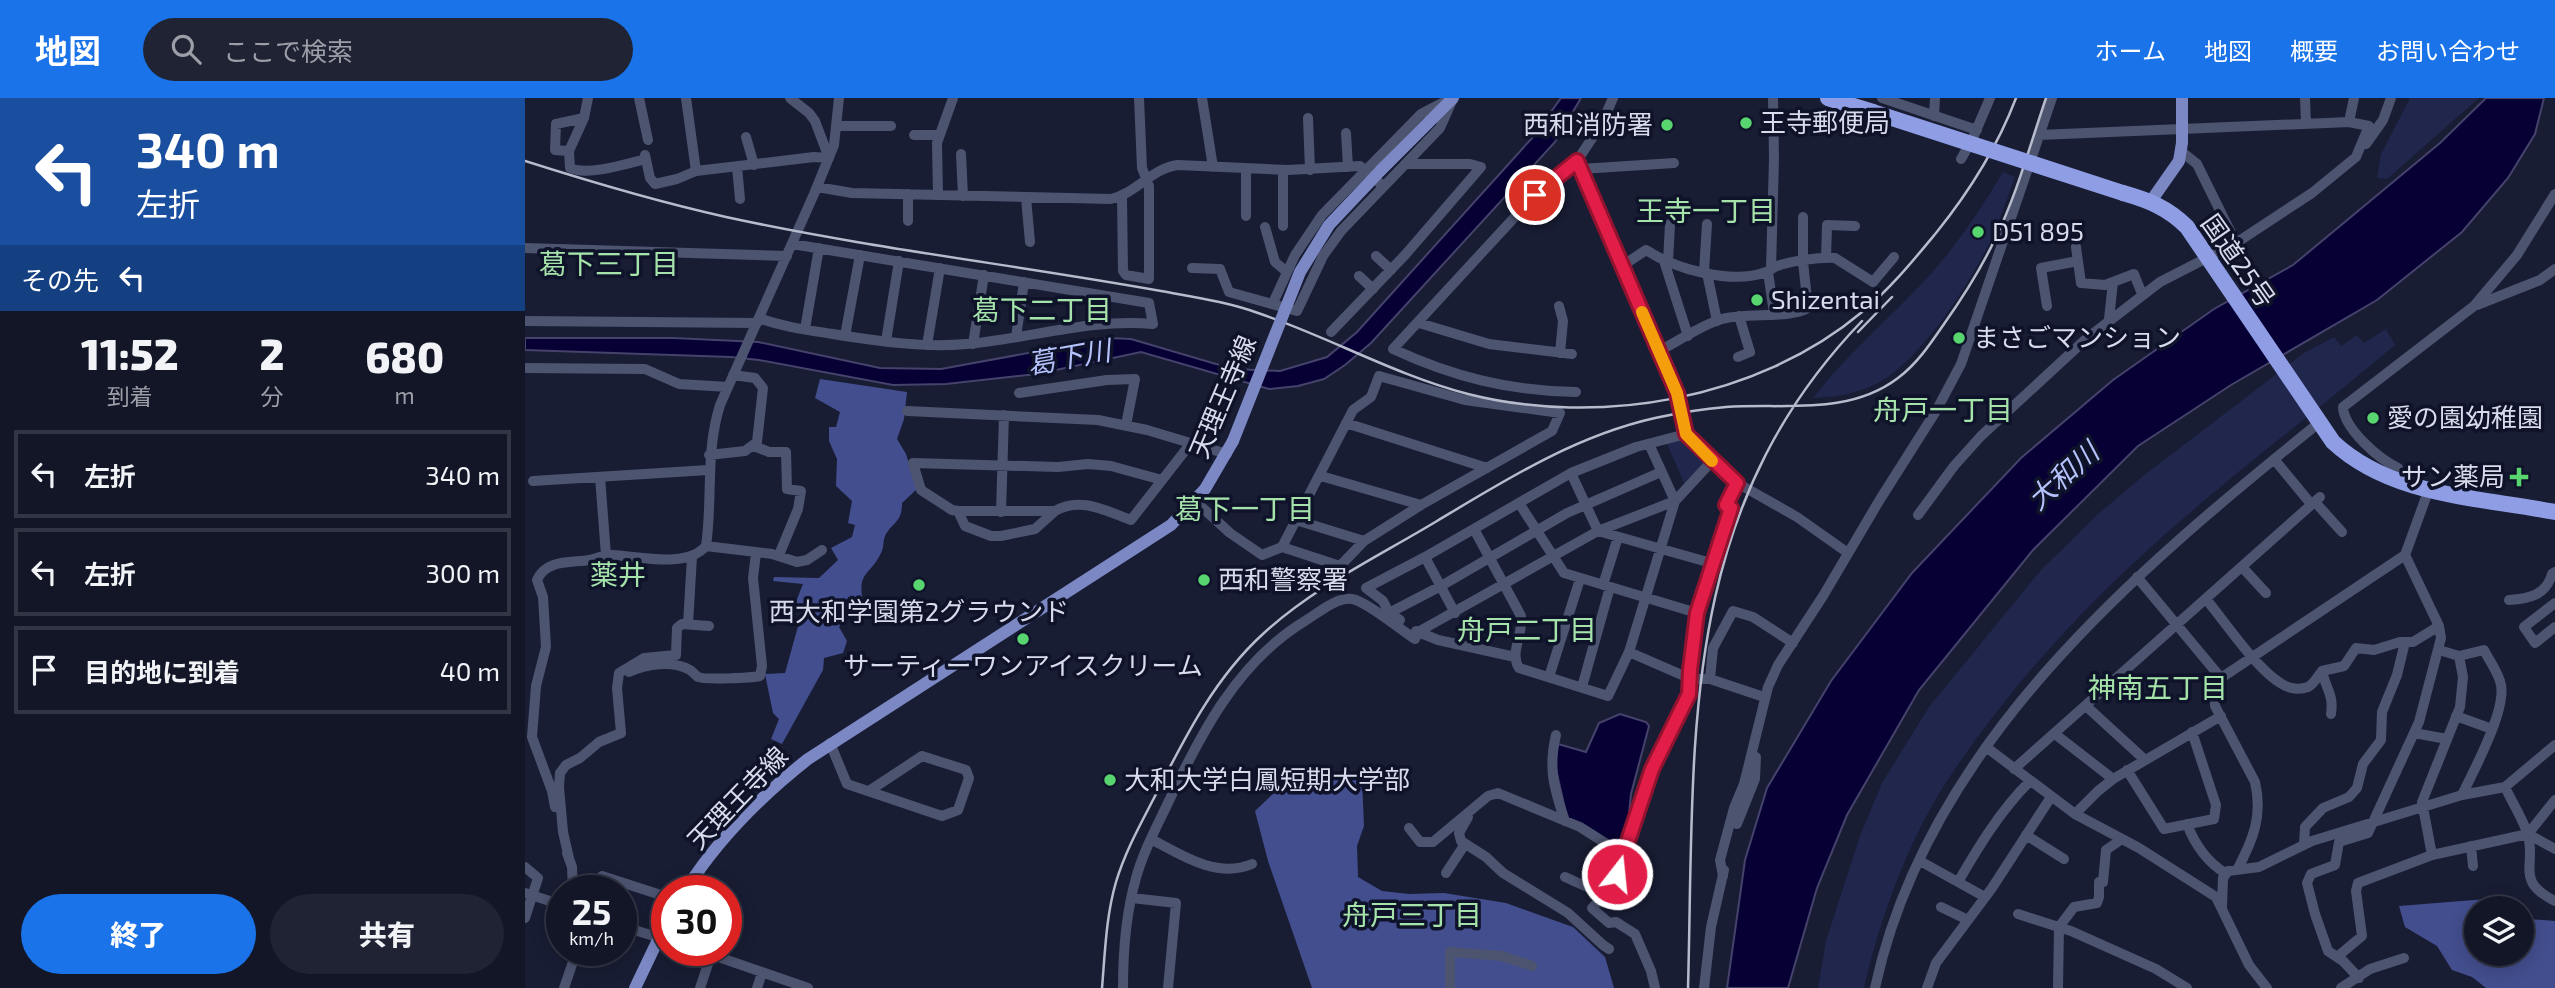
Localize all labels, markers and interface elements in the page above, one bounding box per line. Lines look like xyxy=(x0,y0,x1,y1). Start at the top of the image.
search box xyxy=(143,18,633,81)
text: 地図 xyxy=(35,30,101,70)
icon: search xyxy=(167,30,205,68)
text: ここで検索 xyxy=(223,35,353,66)
text: ホーム xyxy=(2095,36,2166,65)
text: 地図 xyxy=(2204,36,2252,65)
text: 概要 xyxy=(2290,36,2338,65)
text: お問い合わせ xyxy=(2376,36,2520,65)
place label: 王寺郵便局 xyxy=(1760,106,1890,137)
place label: 西和消防署 xyxy=(1523,108,1653,139)
marker: 王寺郵便局 xyxy=(1738,115,1754,131)
marker: 西和消防署 xyxy=(1659,117,1675,133)
text: 340 m xyxy=(136,119,280,178)
icon: left xyxy=(21,126,112,217)
pin xyxy=(1505,165,1565,225)
icon: arrive xyxy=(1516,176,1554,214)
text: 左折 xyxy=(136,184,200,222)
district label: 王寺一丁目 xyxy=(1636,193,1776,227)
street label: 国道25号 xyxy=(2196,208,2282,313)
place label: D51 895 xyxy=(1992,215,2084,246)
marker: D51 895 xyxy=(1970,224,1986,240)
district label: 葛下三丁目 xyxy=(539,246,679,280)
icon: left xyxy=(113,259,151,297)
text: その先 xyxy=(21,264,99,295)
place label: Shizentai xyxy=(1771,283,1880,314)
district label: 葛下二丁目 xyxy=(972,292,1112,326)
marker: Shizentai xyxy=(1749,292,1765,308)
place label: まさごマンション xyxy=(1973,321,2181,352)
text: 11:52 xyxy=(81,328,178,378)
text: 2 xyxy=(259,328,284,378)
marker: まさごマンション xyxy=(1951,330,1967,346)
text: 680 xyxy=(365,331,444,381)
water label: 葛下川 xyxy=(1025,331,1116,380)
street label: 天理王寺線 xyxy=(1182,331,1261,462)
text: m xyxy=(395,381,415,409)
text: 到着 xyxy=(107,382,153,410)
text: 分 xyxy=(260,382,283,410)
district label: 舟戸一丁目 xyxy=(1873,392,2013,426)
place label: 愛の園幼稚園 xyxy=(2387,401,2543,432)
marker: 愛の園幼稚園 xyxy=(2365,410,2381,426)
water label: 大和川 xyxy=(2020,433,2107,516)
icon: left xyxy=(25,455,63,493)
text: 340 m xyxy=(425,459,500,490)
text: 左折 xyxy=(84,460,136,491)
place label: サン薬局 xyxy=(2401,460,2505,491)
marker: サン薬局 xyxy=(2511,469,2527,485)
district label: 葛下一丁目 xyxy=(1175,491,1315,525)
icon: left xyxy=(25,553,63,591)
text: 300 m xyxy=(426,557,500,588)
district label: 薬井 xyxy=(590,557,646,591)
text: 左折 xyxy=(84,558,136,589)
place label: 西和警察署 xyxy=(1218,563,1348,594)
marker: 西和警察署 xyxy=(1196,572,1212,588)
marker: 西大和学園第2グラウンド xyxy=(911,577,927,593)
place label: 西大和学園第2グラウンド xyxy=(769,595,1069,626)
district label: 舟戸二丁目 xyxy=(1457,612,1597,646)
marker: サーティーワンアイスクリーム xyxy=(1015,631,1031,647)
place label: サーティーワンアイスクリーム xyxy=(843,649,1203,680)
icon: arrive xyxy=(25,651,63,689)
text: 40 m xyxy=(440,655,500,686)
text: 目的地に到着 xyxy=(84,656,240,687)
district label: 神南五丁目 xyxy=(2088,670,2228,704)
street label: 天理王寺線 xyxy=(681,739,793,854)
place label: 大和大学白鳳短期大学部 xyxy=(1124,763,1410,794)
marker: 大和大学白鳳短期大学部 xyxy=(1102,772,1118,788)
position arrow xyxy=(1580,837,1654,911)
speed limit sign: 30 xyxy=(651,875,742,966)
text: 25 xyxy=(572,890,611,932)
button: 終了 xyxy=(21,894,256,974)
button: 共有 xyxy=(270,894,504,974)
map controls xyxy=(2464,896,2534,966)
button: layers xyxy=(2464,896,2534,966)
district label: 舟戸三丁目 xyxy=(1342,897,1482,931)
text: km/h xyxy=(569,927,614,949)

